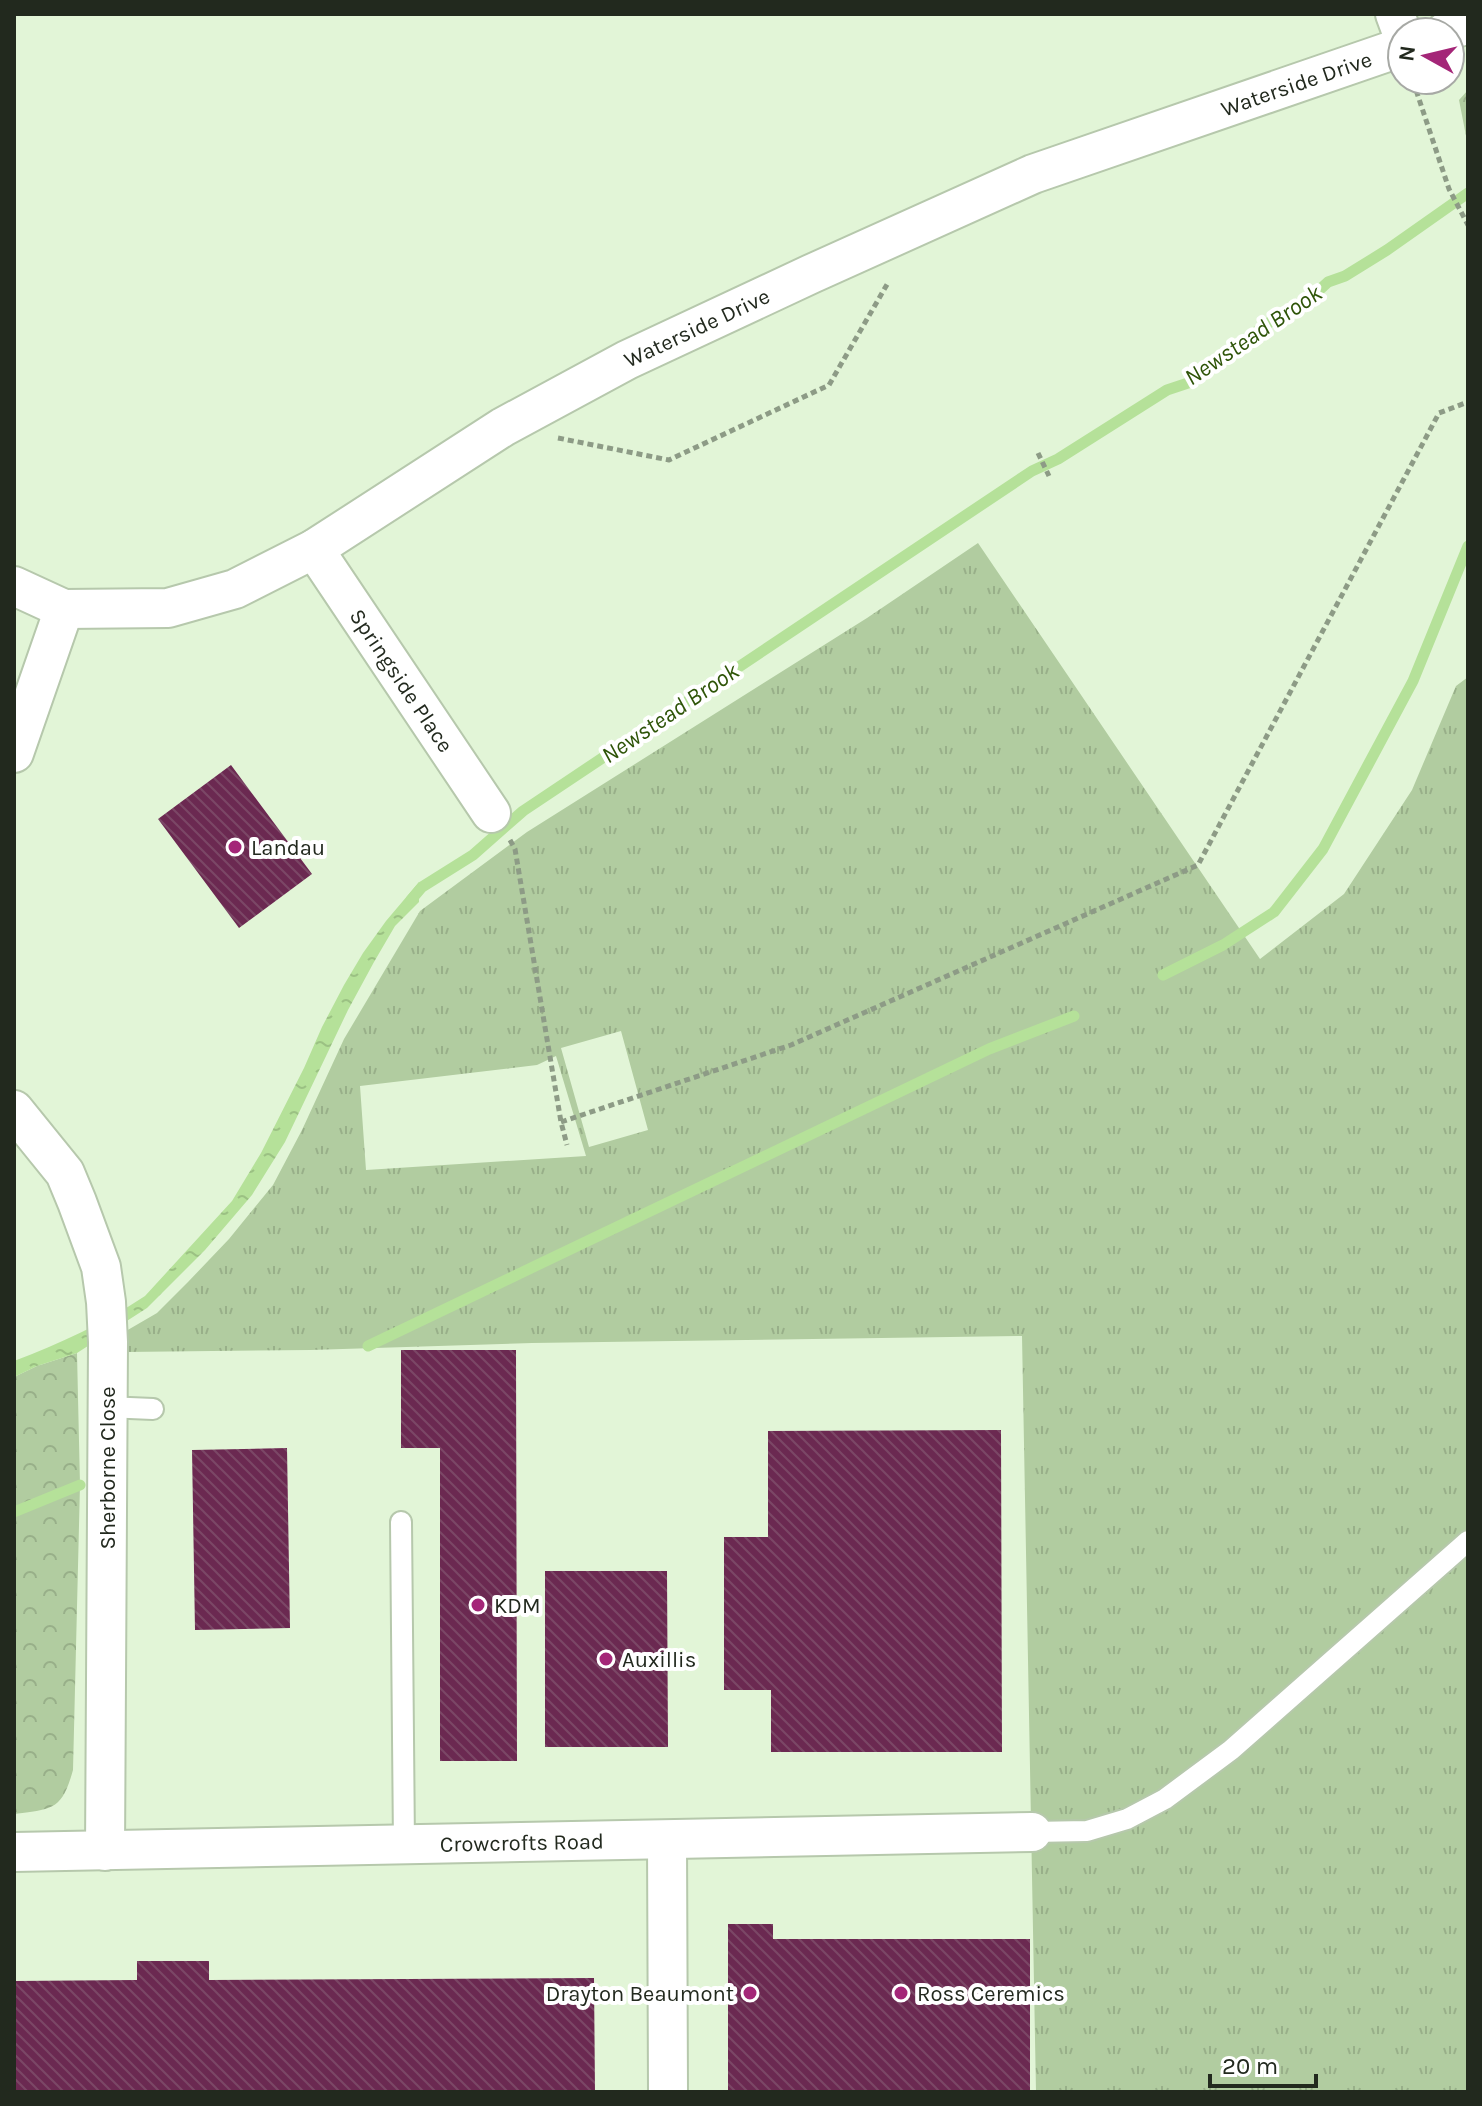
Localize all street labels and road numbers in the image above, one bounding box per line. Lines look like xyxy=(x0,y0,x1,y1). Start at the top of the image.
street label: Waterside Drive xyxy=(1218,46,1375,122)
street label: Waterside Drive xyxy=(620,283,774,374)
street label: Springside Place xyxy=(344,604,459,757)
street label: Sherborne Close xyxy=(95,1386,121,1550)
street label: Crowcrofts Road xyxy=(440,1828,604,1858)

